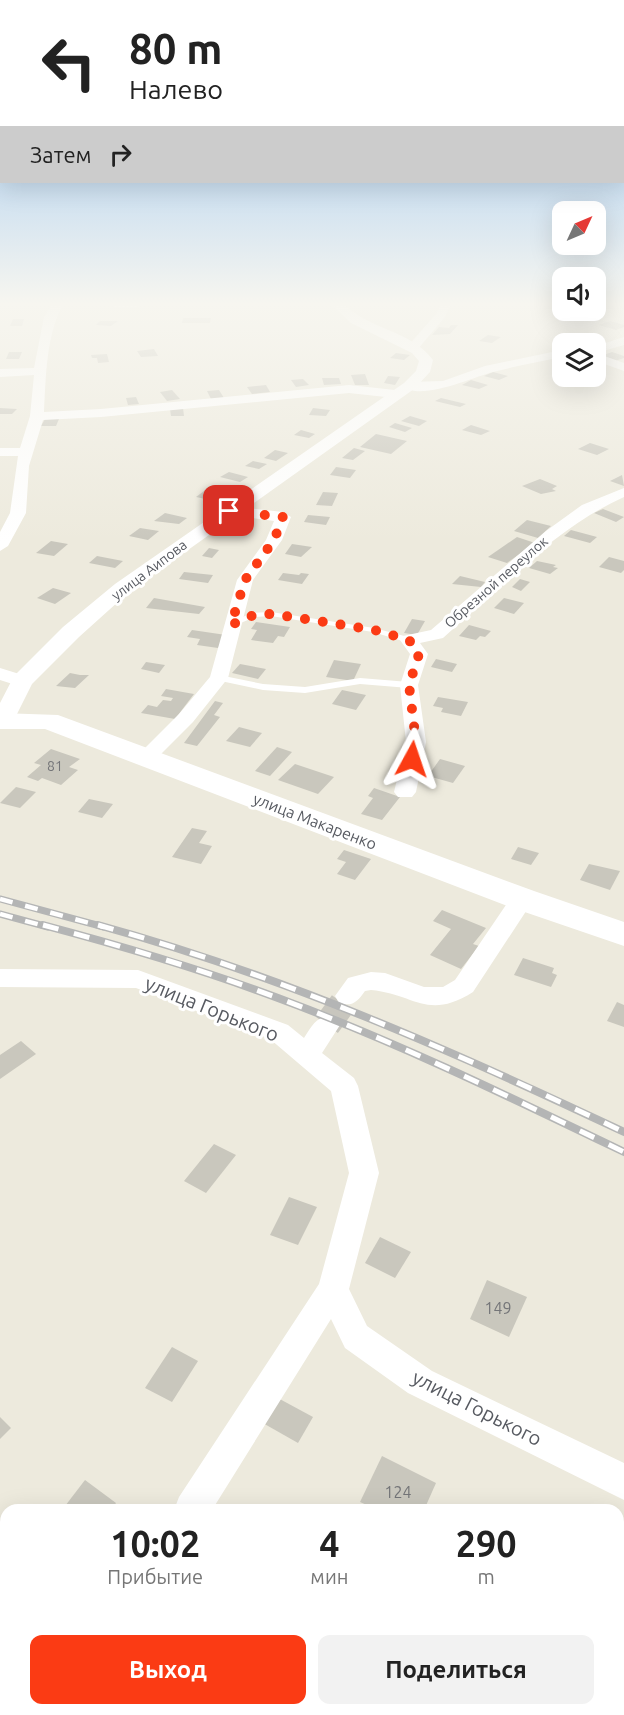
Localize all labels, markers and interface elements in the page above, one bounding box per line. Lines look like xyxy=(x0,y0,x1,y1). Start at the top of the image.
icon: left xyxy=(30,24,108,102)
text: 80 m xyxy=(129,25,223,72)
text: Налево xyxy=(129,74,223,104)
icon: right xyxy=(104,138,137,171)
text: Затем xyxy=(30,142,92,167)
north arrow xyxy=(552,201,606,255)
map controls xyxy=(552,201,606,387)
button: sound xyxy=(552,267,606,321)
button: layers xyxy=(552,333,606,387)
pin xyxy=(203,485,254,536)
icon: arrive xyxy=(212,494,245,527)
street label: Обрезной переулок xyxy=(441,533,551,631)
street label: улица Аипова xyxy=(108,537,190,603)
position arrow xyxy=(380,727,444,791)
house number: 81 xyxy=(47,758,63,774)
street label: улица Макаренко xyxy=(251,789,379,853)
street label: улица Горького xyxy=(142,971,283,1046)
house number: 149 xyxy=(484,1299,512,1317)
street label: улица Горького xyxy=(409,1365,546,1450)
house number: 124 xyxy=(384,1483,412,1501)
text: 10:02 xyxy=(110,1523,200,1564)
text: 4 xyxy=(319,1523,340,1564)
text: 290 xyxy=(456,1523,517,1564)
text: Прибытие xyxy=(107,1565,203,1588)
text: мин xyxy=(310,1565,348,1588)
text: m xyxy=(478,1565,495,1588)
button: Выход xyxy=(30,1635,306,1704)
button: Поделиться xyxy=(318,1635,594,1704)

